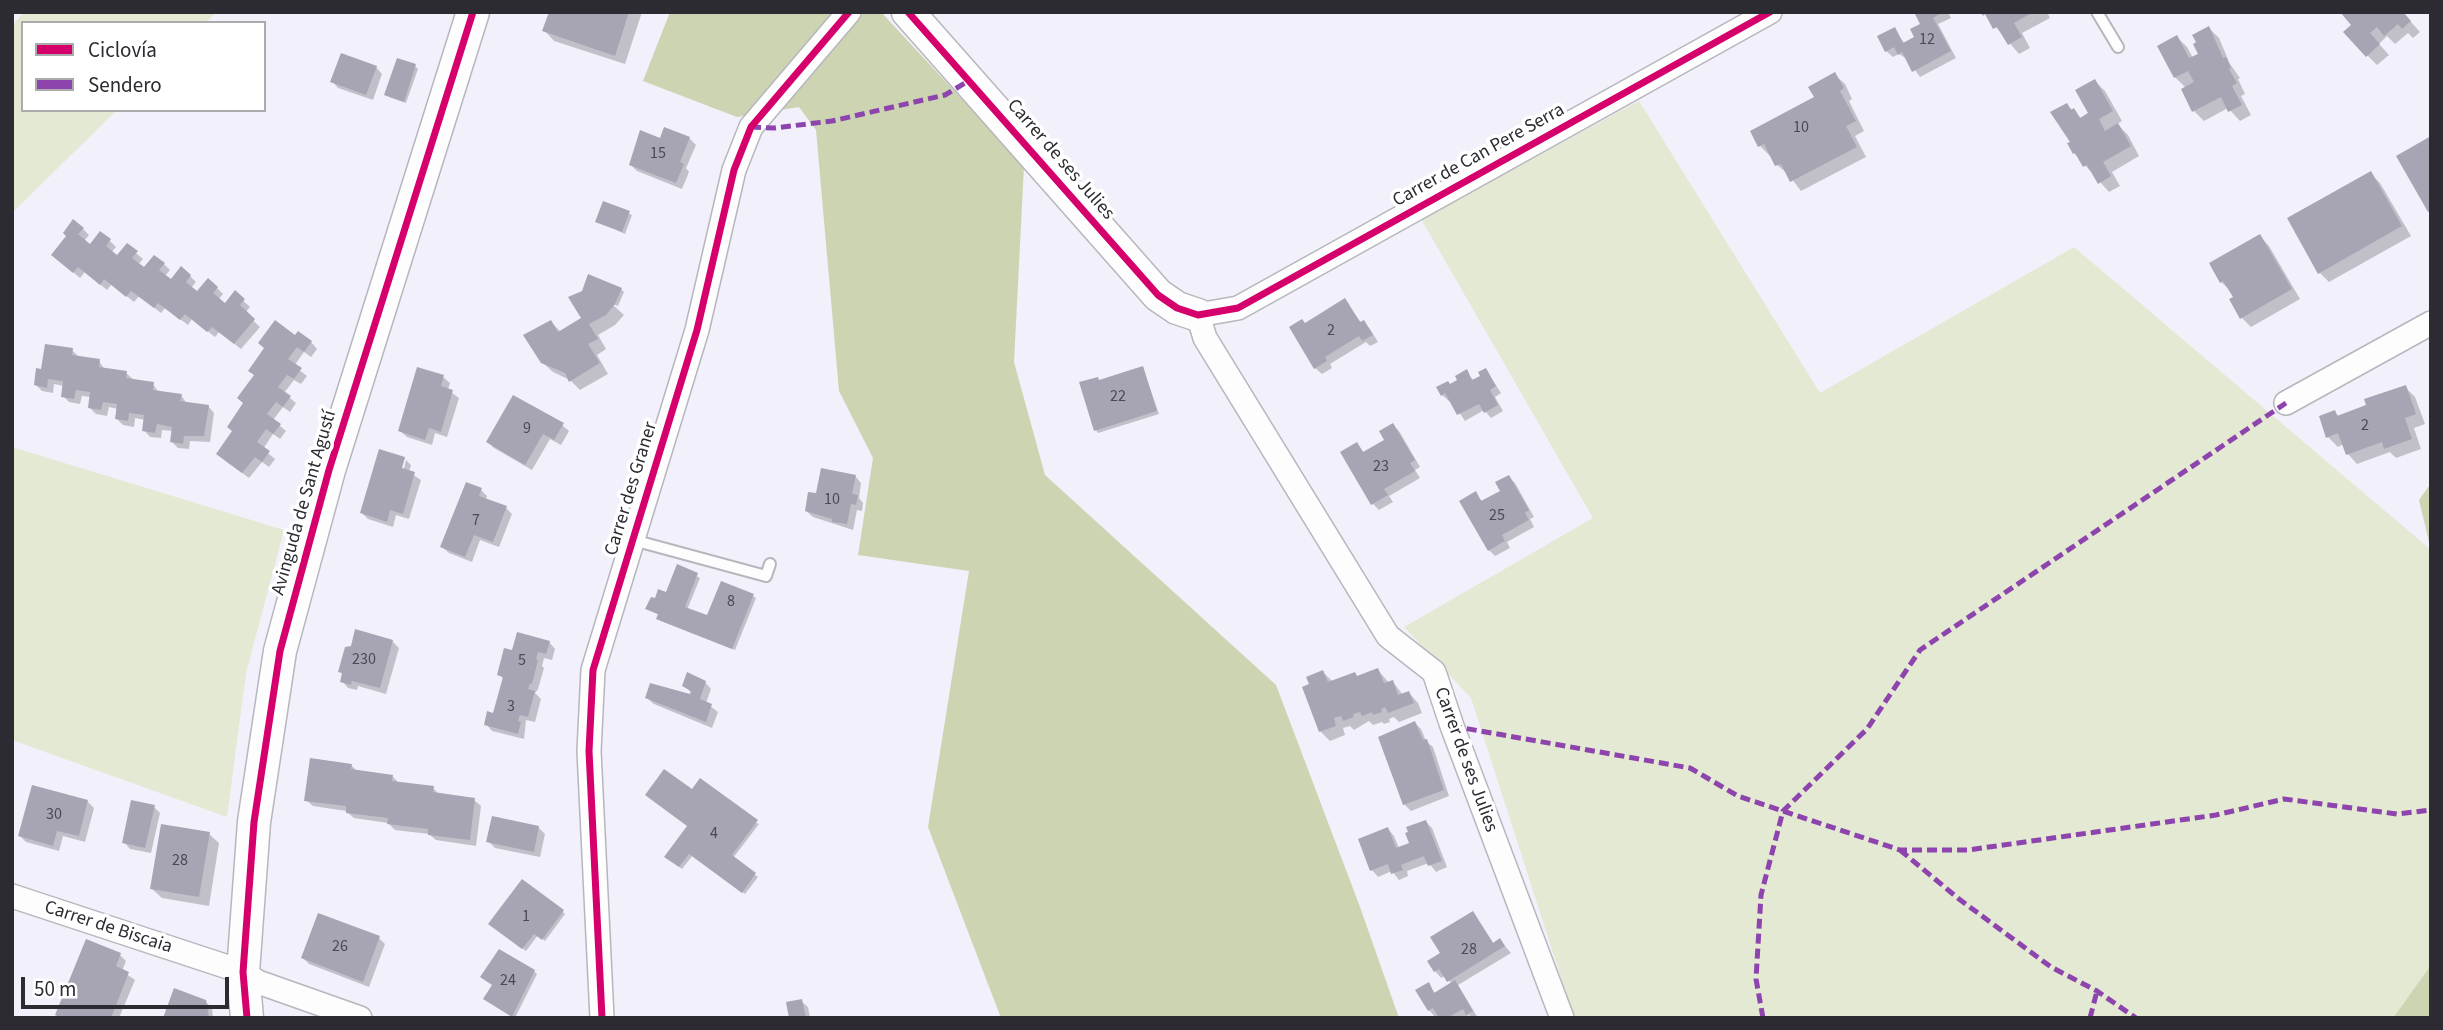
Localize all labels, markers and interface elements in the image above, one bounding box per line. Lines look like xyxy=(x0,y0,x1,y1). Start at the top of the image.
legend xyxy=(21,21,266,112)
house number: 12 xyxy=(1919,30,1935,50)
text: Ciclovía xyxy=(88,35,157,65)
text: Sendero xyxy=(88,70,162,100)
street label: Carrer de ses Julies xyxy=(1001,95,1119,225)
street label: Carrer de Can Pere Serra xyxy=(1389,99,1569,213)
house number: 10 xyxy=(1793,118,1809,138)
house number: 15 xyxy=(650,144,666,164)
house number: 2 xyxy=(1327,321,1335,341)
house number: 22 xyxy=(1110,387,1126,407)
street label: Avinguda de Sant Agustí xyxy=(268,408,342,598)
house number: 2 xyxy=(2361,416,2369,436)
house number: 9 xyxy=(523,419,531,439)
street label: Carrer des Graner xyxy=(601,419,663,559)
house number: 23 xyxy=(1373,457,1389,477)
house number: 10 xyxy=(824,490,840,510)
house number: 25 xyxy=(1489,506,1505,526)
house number: 7 xyxy=(472,511,480,531)
house number: 8 xyxy=(727,592,735,612)
house number: 230 xyxy=(352,650,376,670)
house number: 5 xyxy=(518,651,526,671)
street label: Carrer de ses Julies xyxy=(1428,684,1502,836)
house number: 3 xyxy=(507,697,515,717)
house number: 30 xyxy=(46,805,62,825)
house number: 4 xyxy=(710,824,718,844)
house number: 28 xyxy=(172,851,188,871)
street label: Carrer de Biscaia xyxy=(41,897,175,959)
house number: 1 xyxy=(522,907,530,927)
house number: 26 xyxy=(332,937,348,957)
house number: 28 xyxy=(1461,940,1477,960)
scale bar xyxy=(24,964,233,1008)
house number: 24 xyxy=(500,971,516,991)
text: 50 m xyxy=(34,974,76,1004)

